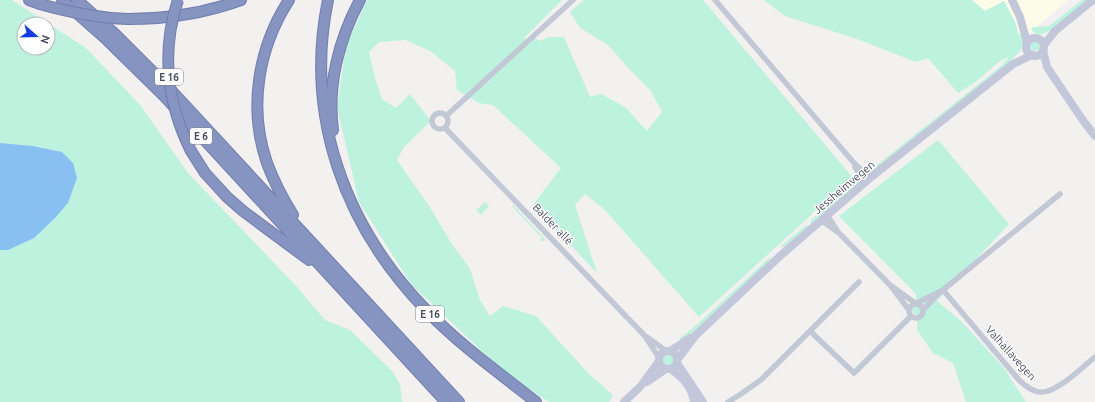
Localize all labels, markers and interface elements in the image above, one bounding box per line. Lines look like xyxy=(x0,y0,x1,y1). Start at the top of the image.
north arrow xyxy=(16,16,56,56)
text: N xyxy=(38,34,52,45)
road number: E 16 xyxy=(155,69,183,85)
road number: E 6 xyxy=(190,128,212,144)
street label: Jessheimvegen xyxy=(811,158,877,216)
street label: Balder allé xyxy=(531,201,575,247)
road number: E 16 xyxy=(416,306,444,322)
street label: Valhallavegen xyxy=(984,323,1038,383)

